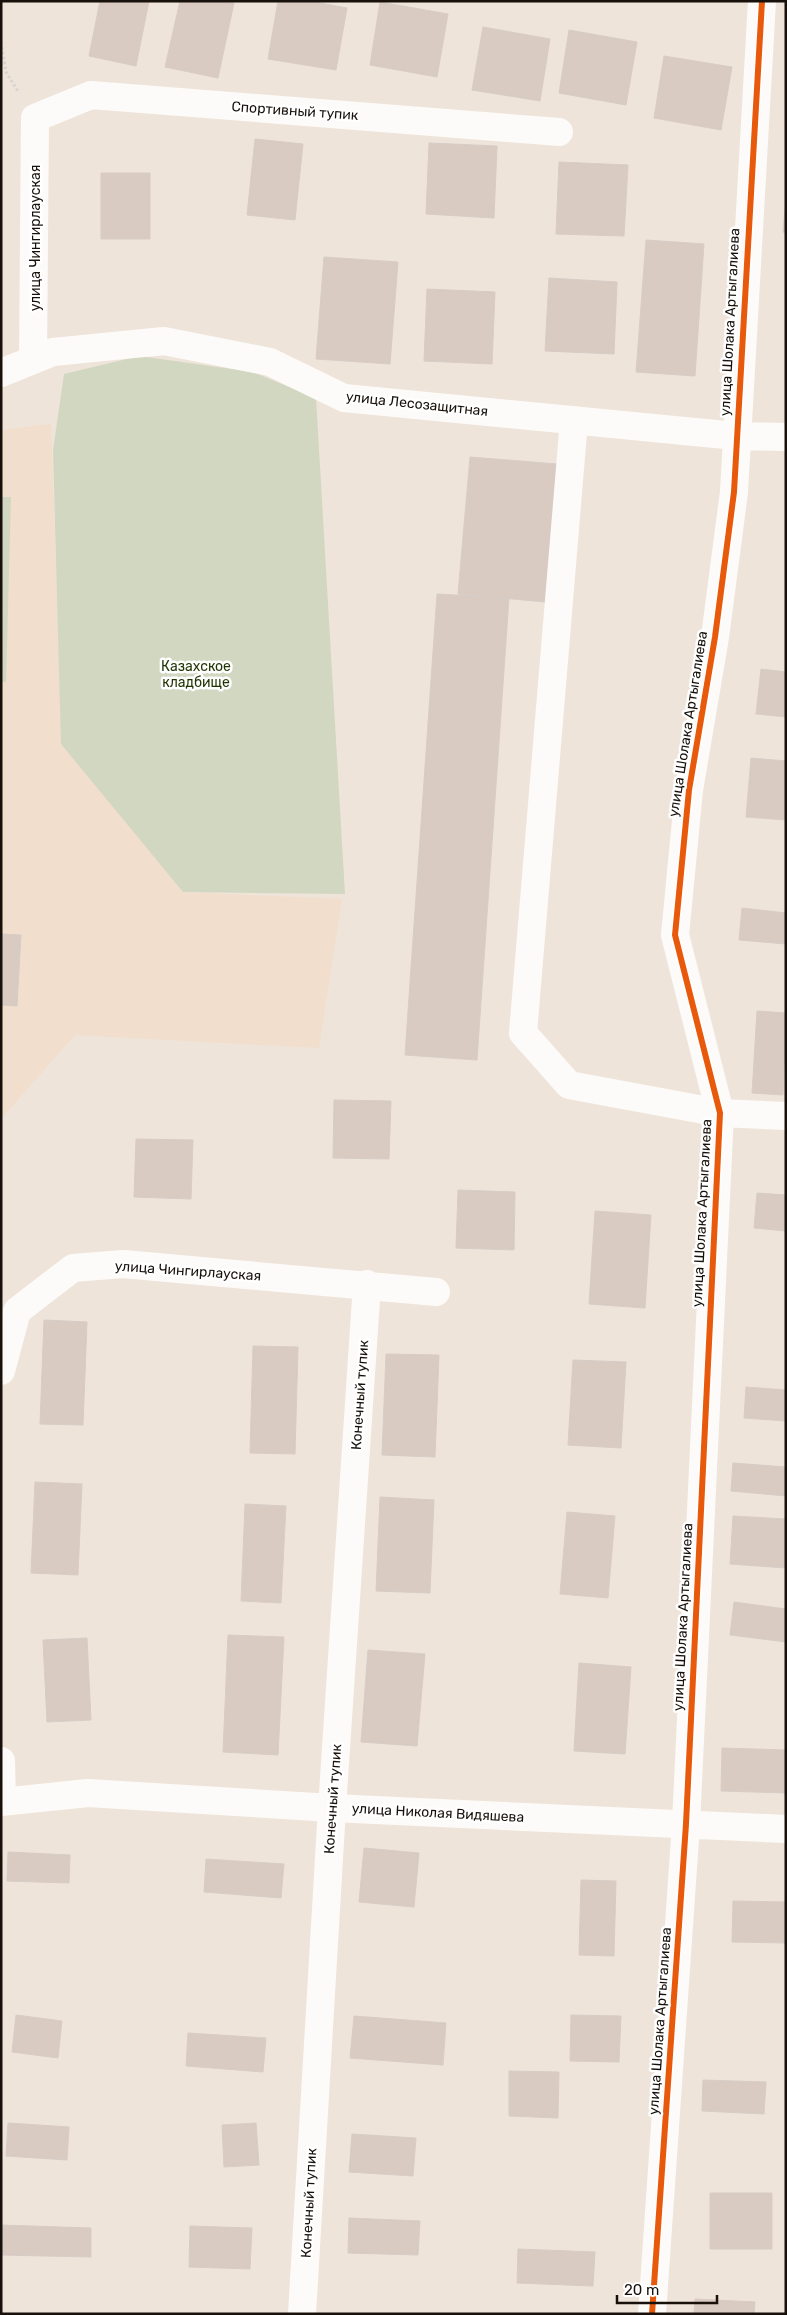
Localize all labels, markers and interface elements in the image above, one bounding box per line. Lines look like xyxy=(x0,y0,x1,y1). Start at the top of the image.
street label: Спортивный тупик xyxy=(231,98,359,124)
street label: улица Чингирлауская xyxy=(27,165,44,311)
street label: улица Шолака Артыгалиева xyxy=(717,228,743,416)
street label: улица Лесозащитная xyxy=(345,388,489,420)
street label: улица Шолака Артыгалиева xyxy=(665,630,711,818)
park label: Казахское кладбище xyxy=(161,658,231,691)
street label: улица Шолака Артыгалиева xyxy=(689,1119,715,1307)
street label: улица Чингирлауская xyxy=(114,1257,262,1285)
street label: Конечный тупик xyxy=(348,1339,372,1451)
street label: улица Шолака Артыгалиева xyxy=(670,1523,696,1711)
street label: Конечный тупик xyxy=(321,1743,345,1855)
street label: улица Николая Видяшева xyxy=(351,1800,525,1826)
street label: улица Шолака Артыгалиева xyxy=(645,1927,675,2115)
street label: Конечный тупик xyxy=(298,2147,320,2258)
scale bar xyxy=(617,2272,717,2304)
text: 20 m xyxy=(624,2281,659,2299)

